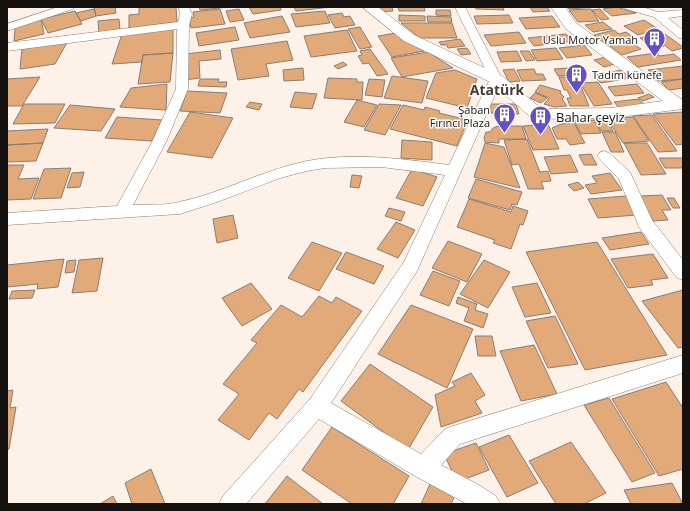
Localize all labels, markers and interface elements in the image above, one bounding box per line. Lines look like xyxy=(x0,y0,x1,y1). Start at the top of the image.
building icon: Uslu Motor Yamah xyxy=(641,26,667,59)
place label: Uslu Motor Yamah xyxy=(543,32,638,47)
building icon: Tadım künefe xyxy=(563,61,589,94)
place label: Tadım künefe xyxy=(592,67,662,82)
district label: Atatürk xyxy=(470,80,525,99)
place label: Şaban Fırıncı Plaza xyxy=(430,102,490,130)
building icon: Şaban Fırıncı Plaza xyxy=(492,102,518,135)
building icon: Bahar çeyiz xyxy=(528,104,554,137)
place label: Bahar çeyiz xyxy=(556,108,625,126)

